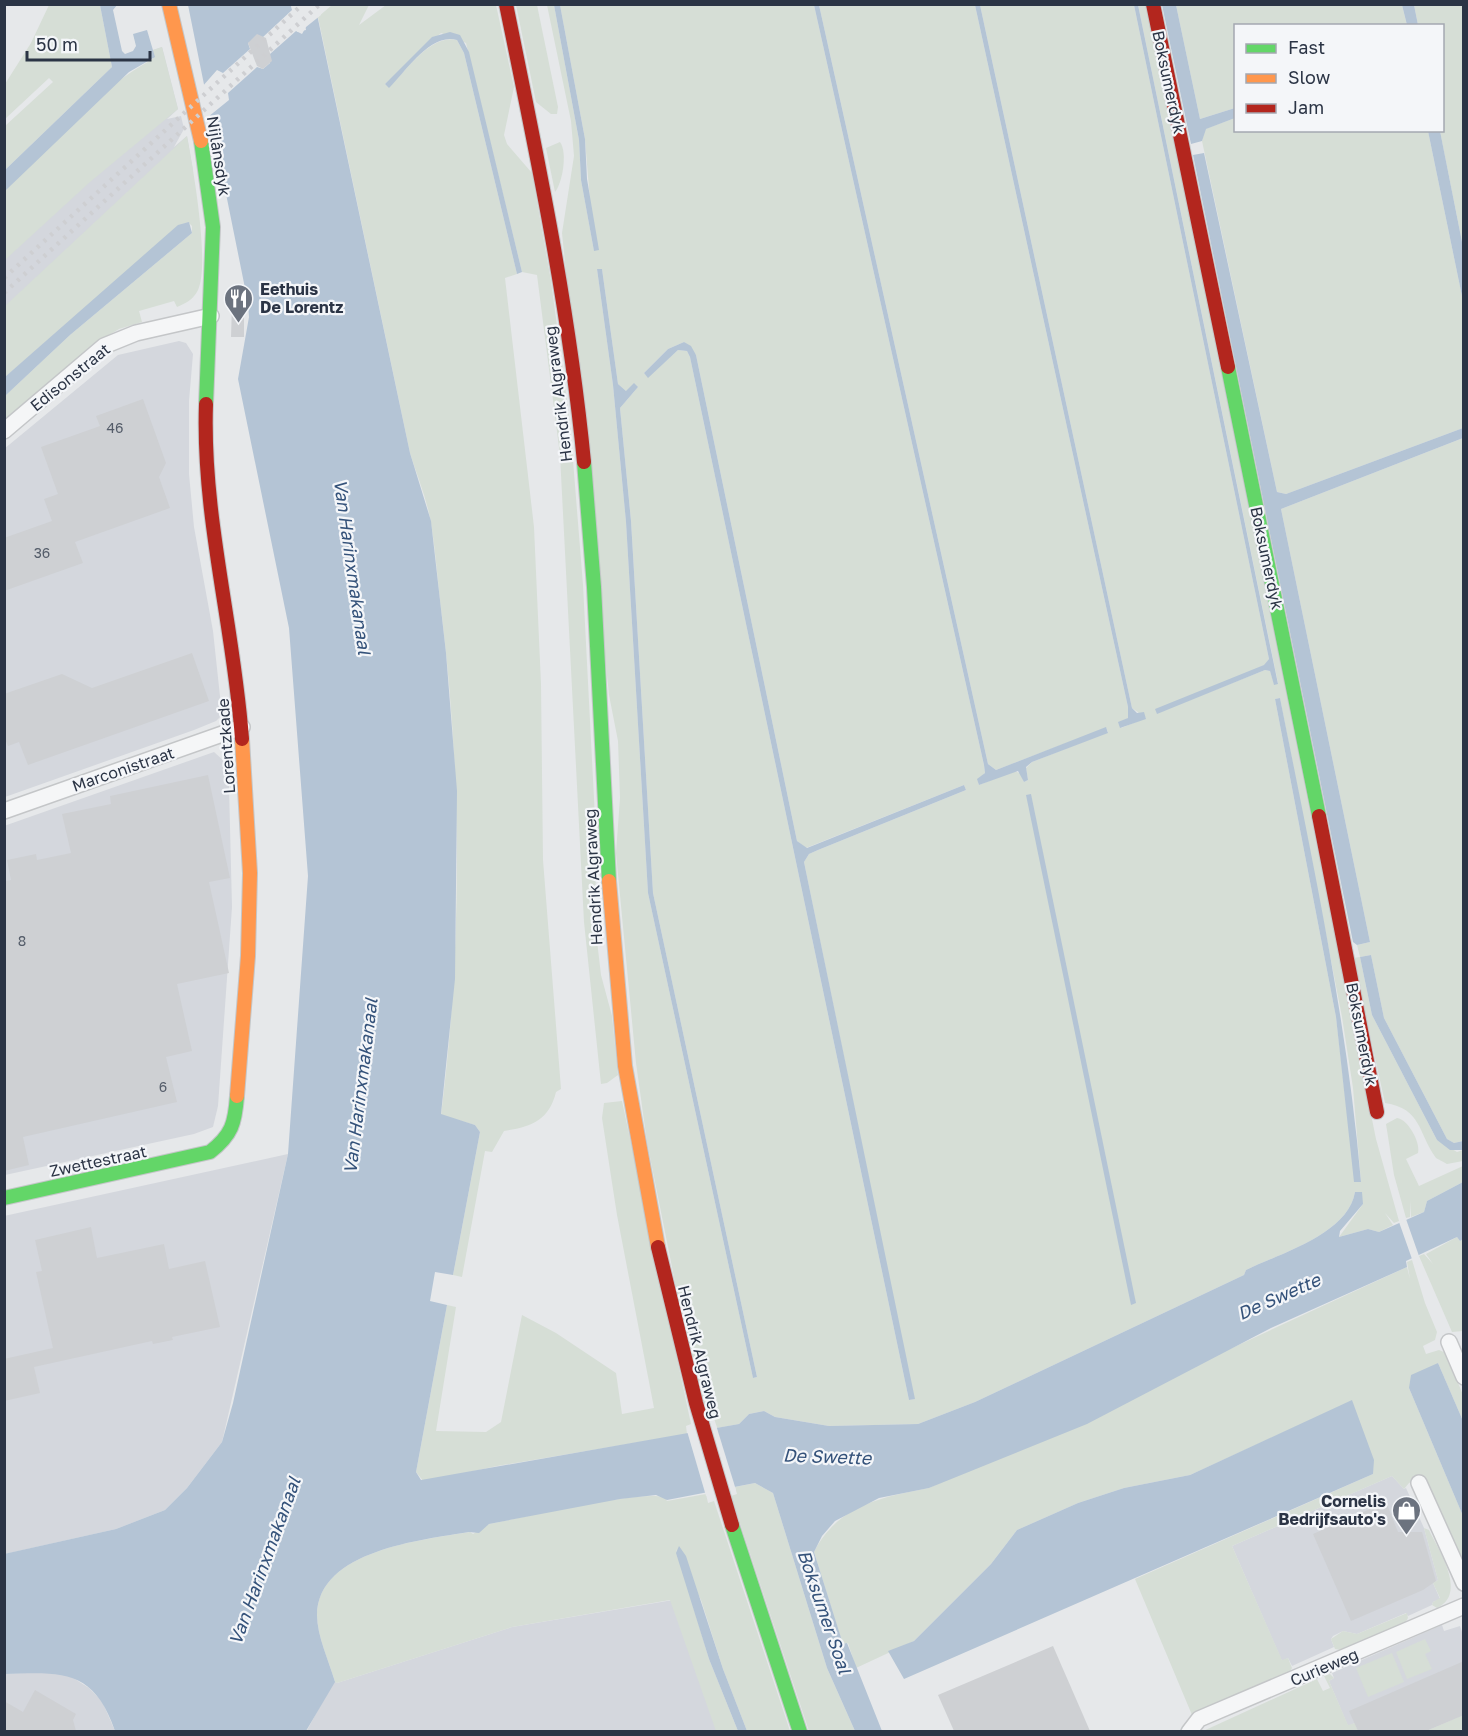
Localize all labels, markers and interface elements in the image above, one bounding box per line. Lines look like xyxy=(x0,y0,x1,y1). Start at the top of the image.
scale bar xyxy=(27,24,150,62)
legend xyxy=(1234,24,1444,132)
street label: Boksumerdyk xyxy=(1148,29,1190,135)
text: 50 m xyxy=(36,33,78,55)
text: Fast xyxy=(1288,36,1325,58)
text: Slow xyxy=(1288,66,1331,88)
text: Jam xyxy=(1288,96,1324,118)
street label: Nijlânsdyk xyxy=(203,114,235,198)
place label: Eethuis De Lorentz xyxy=(260,279,344,317)
restaurant icon: Eethuis De Lorentz xyxy=(223,282,255,324)
street label: Hendrik Algraweg xyxy=(540,325,576,463)
street label: Edisonstraat xyxy=(26,339,114,415)
house number: 46 xyxy=(106,419,124,436)
water label: Van Harinxmakanaal xyxy=(330,478,376,657)
street label: Boksumerdyk xyxy=(1246,505,1288,611)
house number: 36 xyxy=(34,544,50,561)
street label: Lorentzkade xyxy=(213,698,239,794)
street label: Marconistraat xyxy=(69,742,177,796)
street label: Hendrik Algraweg xyxy=(579,808,607,946)
house number: 8 xyxy=(18,932,26,949)
street label: Boksumerdyk xyxy=(1342,981,1382,1087)
water label: Van Harinxmakanaal xyxy=(338,996,382,1175)
house number: 6 xyxy=(159,1078,167,1095)
street label: Zwettestraat xyxy=(48,1141,148,1181)
water label: De Swette xyxy=(1234,1267,1325,1324)
street label: Hendrik Algraweg xyxy=(674,1283,726,1421)
water label: De Swette xyxy=(782,1443,873,1469)
water label: Van Harinxmakanaal xyxy=(223,1473,305,1648)
place label: Cornelis Bedrijfsauto's xyxy=(1278,1491,1386,1529)
shop icon: Cornelis Bedrijfsauto's xyxy=(1391,1494,1423,1536)
water label: Boksumer Soal xyxy=(793,1547,857,1678)
street label: Curieweg xyxy=(1287,1644,1361,1690)

